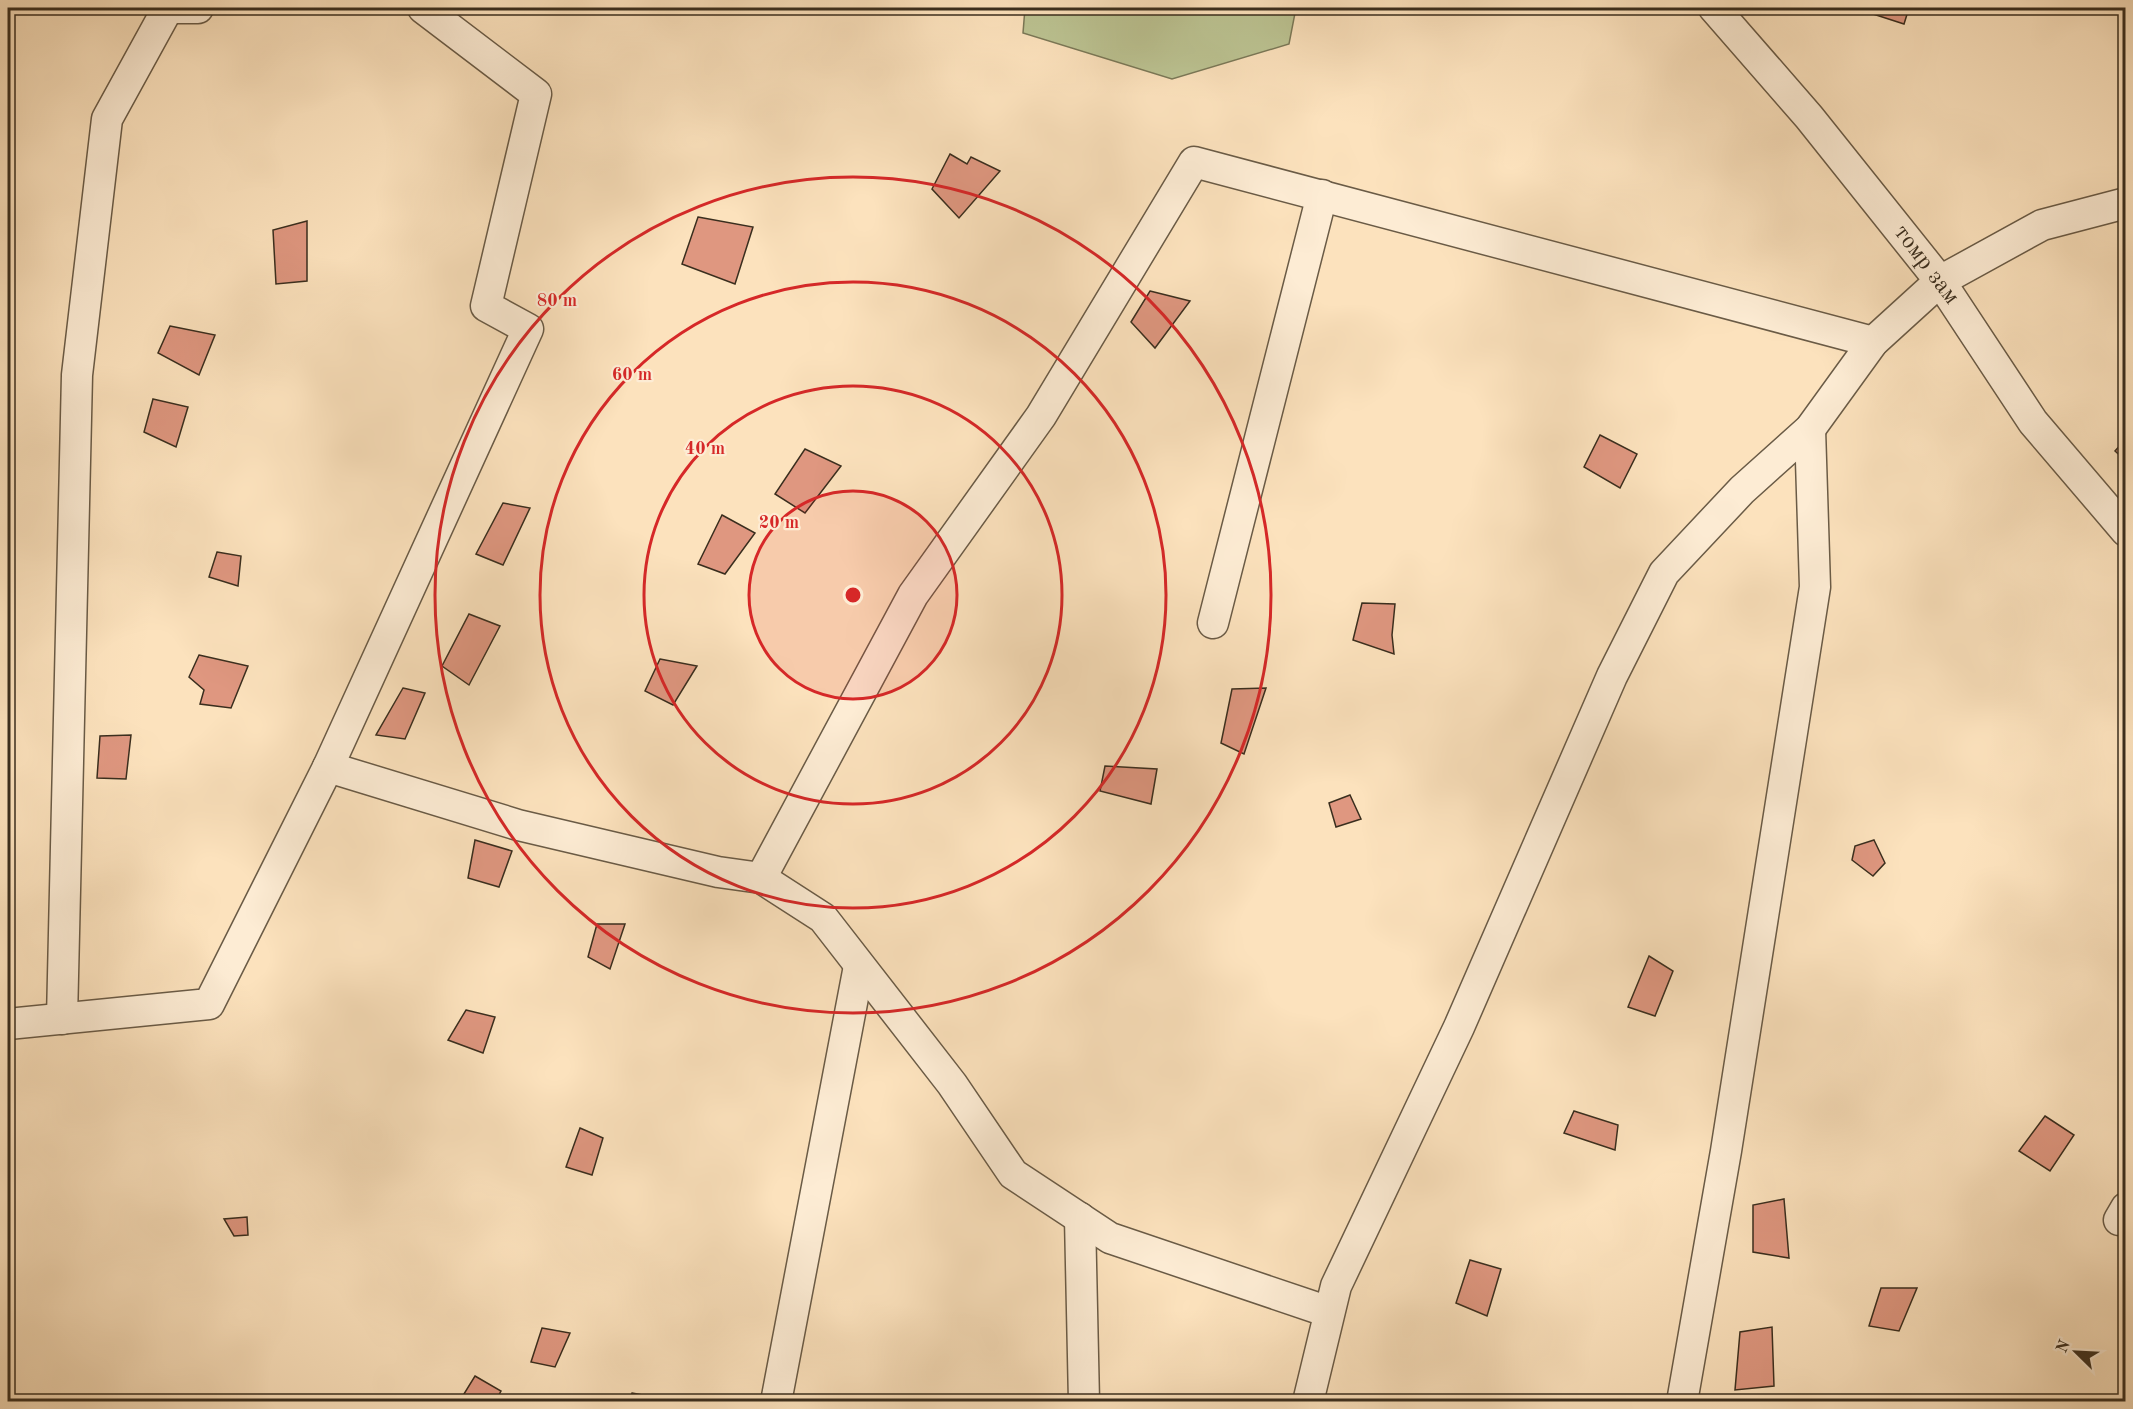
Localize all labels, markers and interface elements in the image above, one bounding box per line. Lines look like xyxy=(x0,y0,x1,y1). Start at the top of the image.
street label: томр зам xyxy=(1889,221,1963,309)
text: 80 m xyxy=(537,292,577,310)
text: 60 m xyxy=(612,366,652,384)
text: 40 m xyxy=(685,440,725,458)
text: 20 m xyxy=(759,514,799,532)
centre of rings xyxy=(843,585,863,605)
north arrow xyxy=(2046,1322,2106,1382)
text: N xyxy=(2054,1337,2074,1356)

